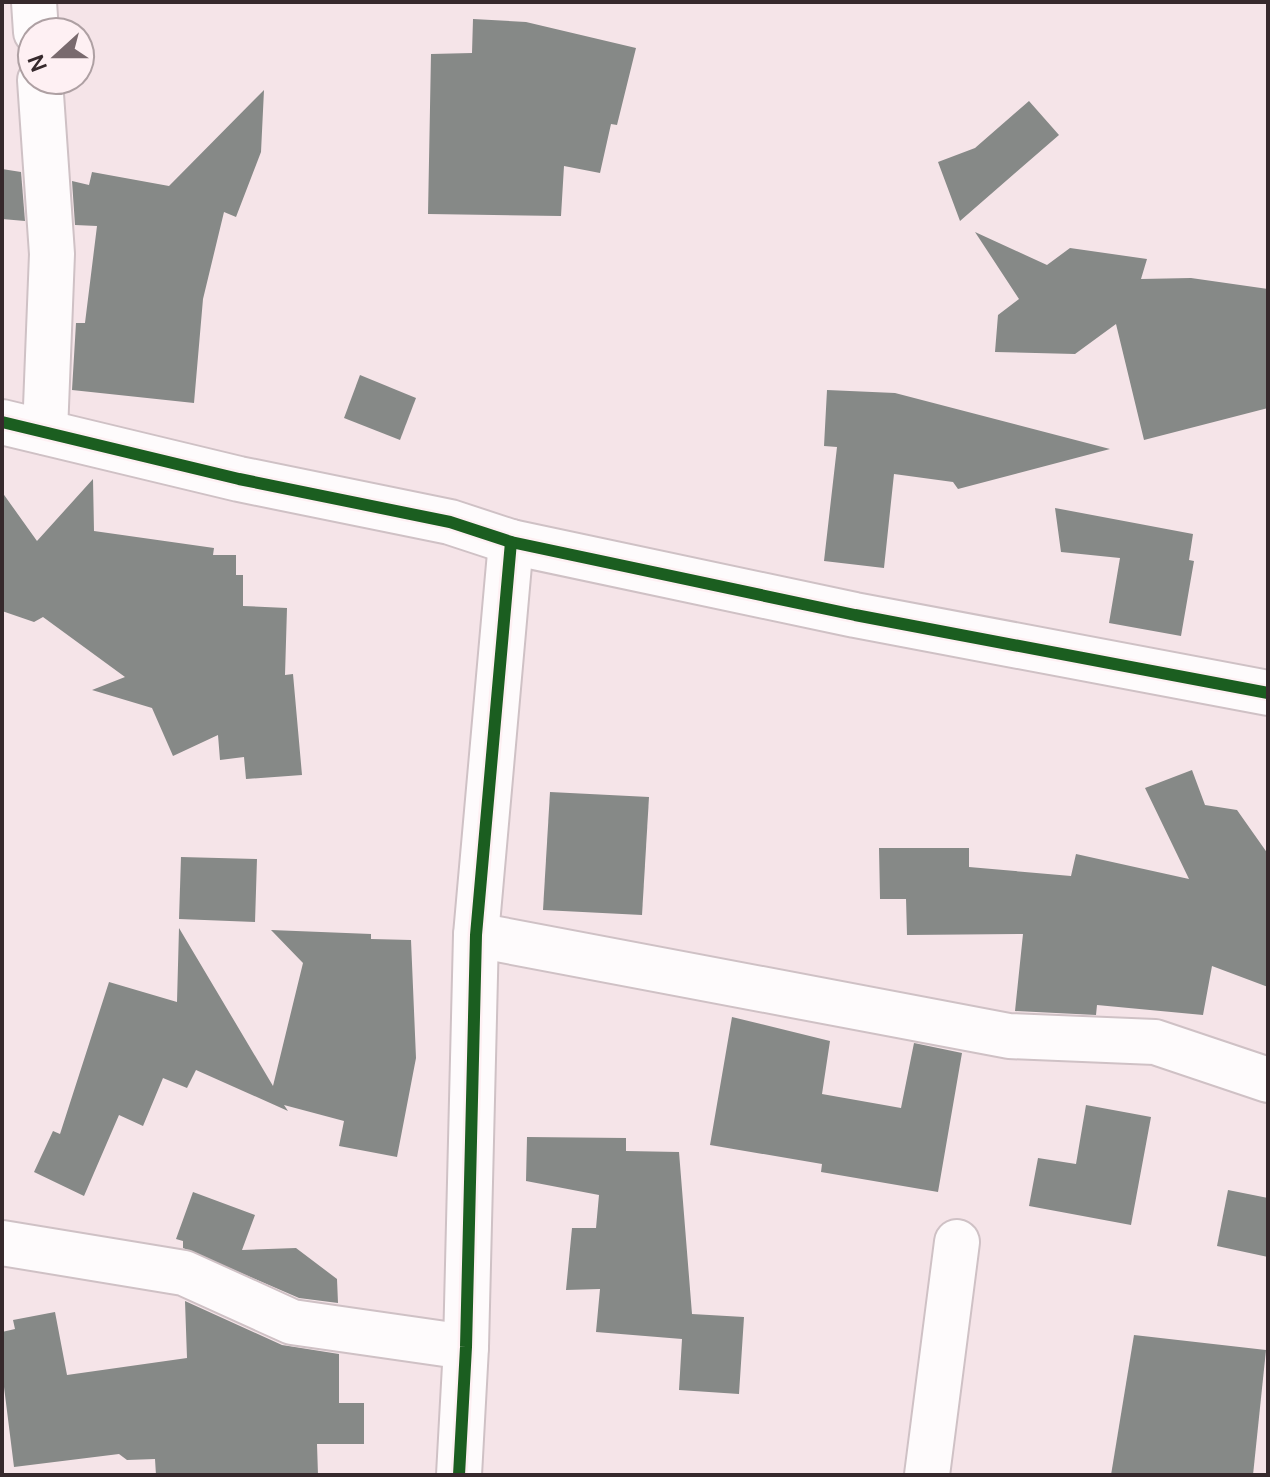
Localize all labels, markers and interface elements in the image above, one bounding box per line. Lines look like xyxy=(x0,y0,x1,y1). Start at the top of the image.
north arrow xyxy=(16,16,96,96)
text: N xyxy=(20,50,54,76)

